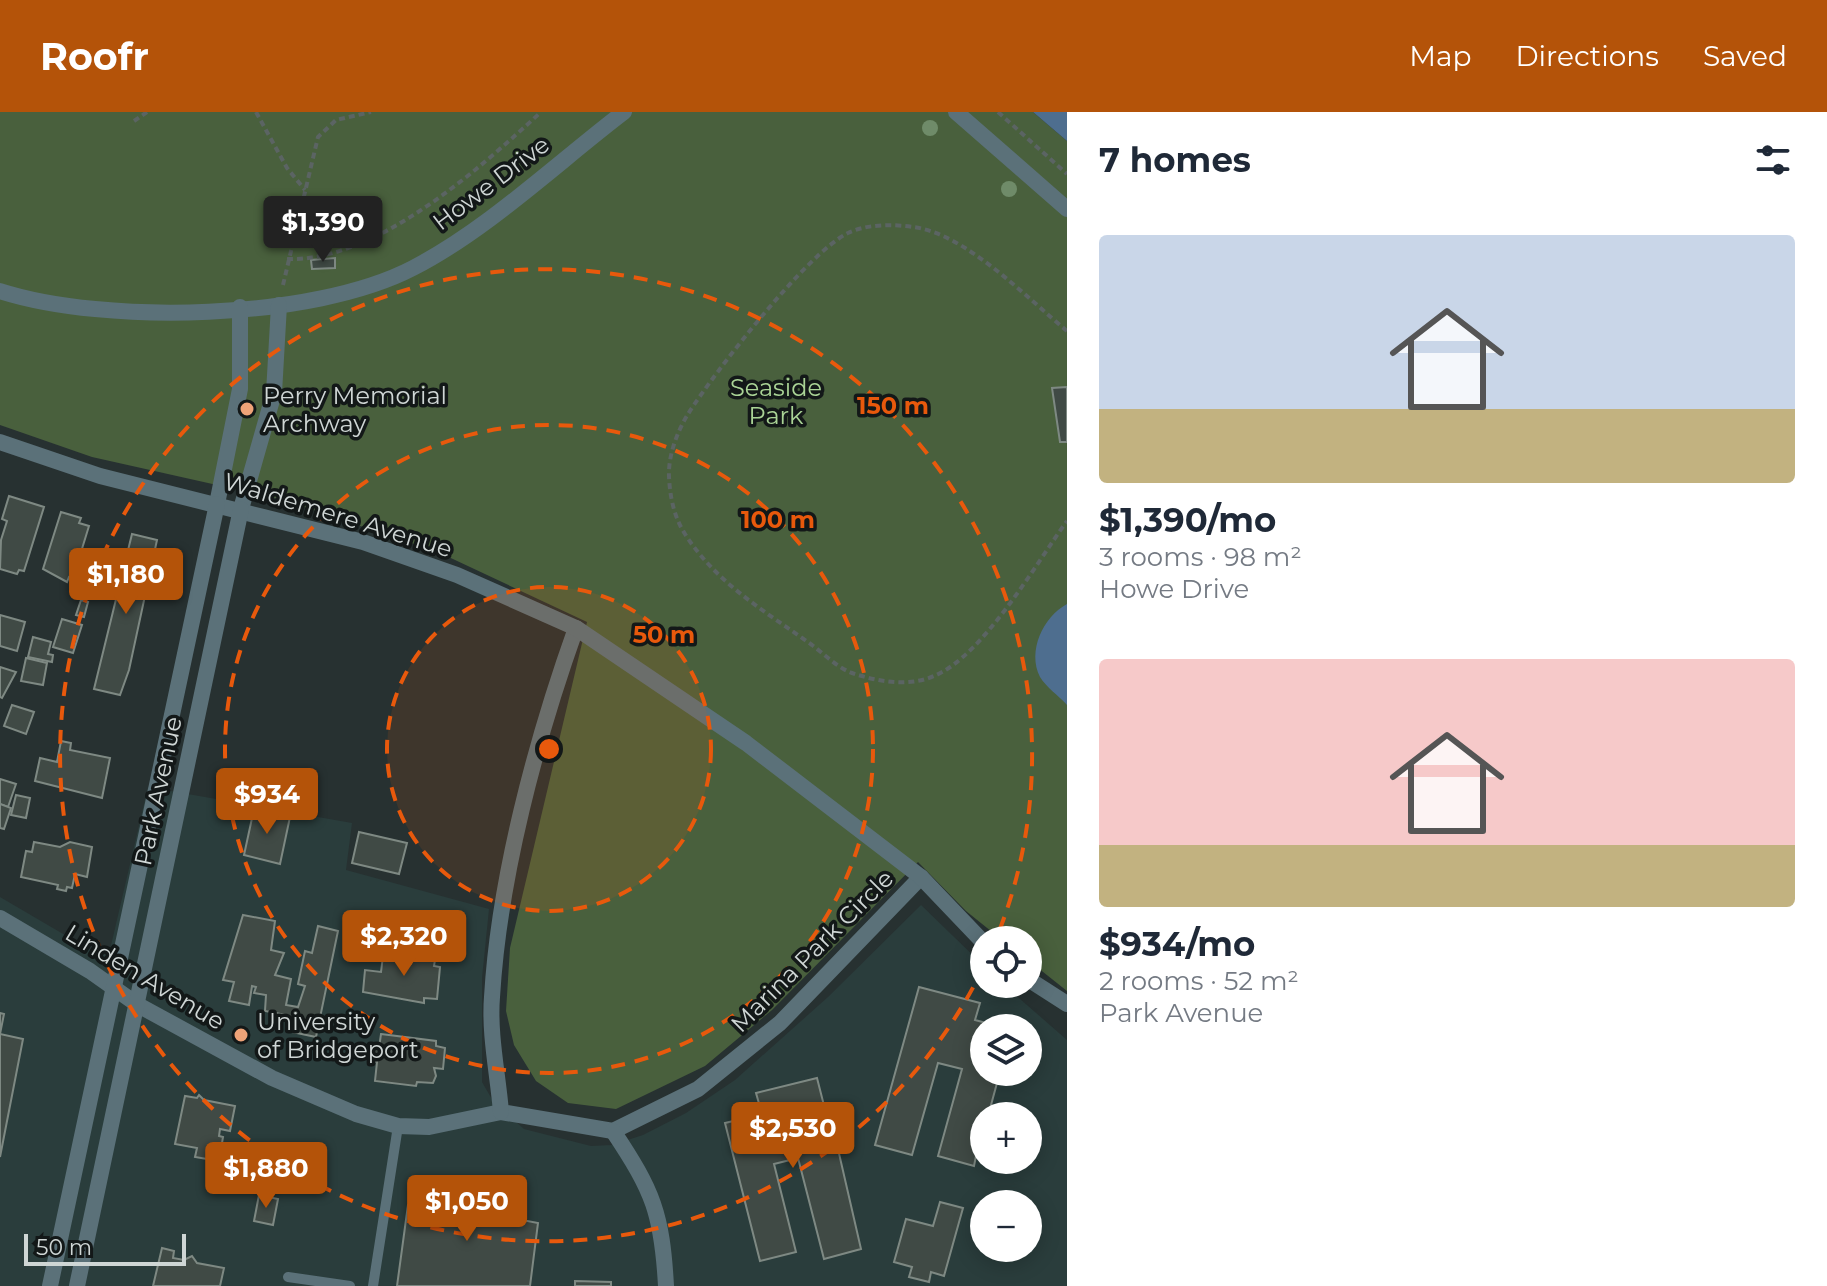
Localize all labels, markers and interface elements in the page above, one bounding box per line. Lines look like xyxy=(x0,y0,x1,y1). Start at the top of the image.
text: Roofr xyxy=(40,33,149,80)
text: Map xyxy=(1409,39,1471,73)
text: Directions xyxy=(1515,39,1659,73)
text: Saved xyxy=(1703,39,1787,73)
street label: Howe Drive xyxy=(427,130,555,236)
icon: filters xyxy=(1751,138,1795,182)
text: 7 homes xyxy=(1099,139,1251,181)
pin: $1,390 xyxy=(258,196,388,264)
text: $1,390 xyxy=(281,206,365,238)
icon: home xyxy=(1375,287,1519,431)
park label: Seaside Park xyxy=(730,373,822,430)
place label: Perry Memorial Archway xyxy=(263,381,447,438)
text: 150 m xyxy=(857,391,929,420)
marker: Perry Memorial Archway xyxy=(238,400,256,418)
street label: Waldemere Avenue xyxy=(220,466,456,564)
text: $1,390/mo xyxy=(1099,499,1276,541)
text: 100 m xyxy=(741,505,815,534)
text: 3 rooms · 98 m² xyxy=(1099,541,1302,573)
pin: $1,180 xyxy=(61,548,191,616)
text: $1,180 xyxy=(87,558,165,590)
text: Howe Drive xyxy=(1099,573,1249,605)
text: 50 m xyxy=(633,620,695,649)
icon: home xyxy=(1375,711,1519,855)
street label: Park Avenue xyxy=(128,714,188,868)
centre of rings xyxy=(535,735,563,763)
pin: $934 xyxy=(220,768,314,836)
text: $934 xyxy=(234,778,300,810)
street label: Marina Park Circle xyxy=(725,864,899,1038)
pin: $2,320 xyxy=(339,910,469,978)
street label: Linden Avenue xyxy=(60,918,230,1036)
text: $2,320 xyxy=(360,920,448,952)
text: $934/mo xyxy=(1099,923,1255,965)
map controls xyxy=(970,926,1042,1262)
button: locate xyxy=(970,926,1042,998)
text: 2 rooms · 52 m² xyxy=(1099,965,1299,997)
text: Park Avenue xyxy=(1099,997,1263,1029)
place label: University of Bridgeport xyxy=(257,1007,419,1064)
button: layers xyxy=(970,1014,1042,1086)
marker: University of Bridgeport xyxy=(232,1026,250,1044)
pin: $2,530 xyxy=(728,1102,858,1170)
button: + xyxy=(970,1102,1042,1174)
text: $2,530 xyxy=(749,1112,837,1144)
pin: $1,880 xyxy=(201,1142,331,1210)
text: $1,880 xyxy=(223,1152,309,1184)
pin: $1,050 xyxy=(402,1175,532,1243)
text: $1,050 xyxy=(425,1185,509,1217)
button: − xyxy=(970,1190,1042,1262)
scale bar xyxy=(24,1230,186,1266)
text: 50 m xyxy=(36,1234,92,1261)

